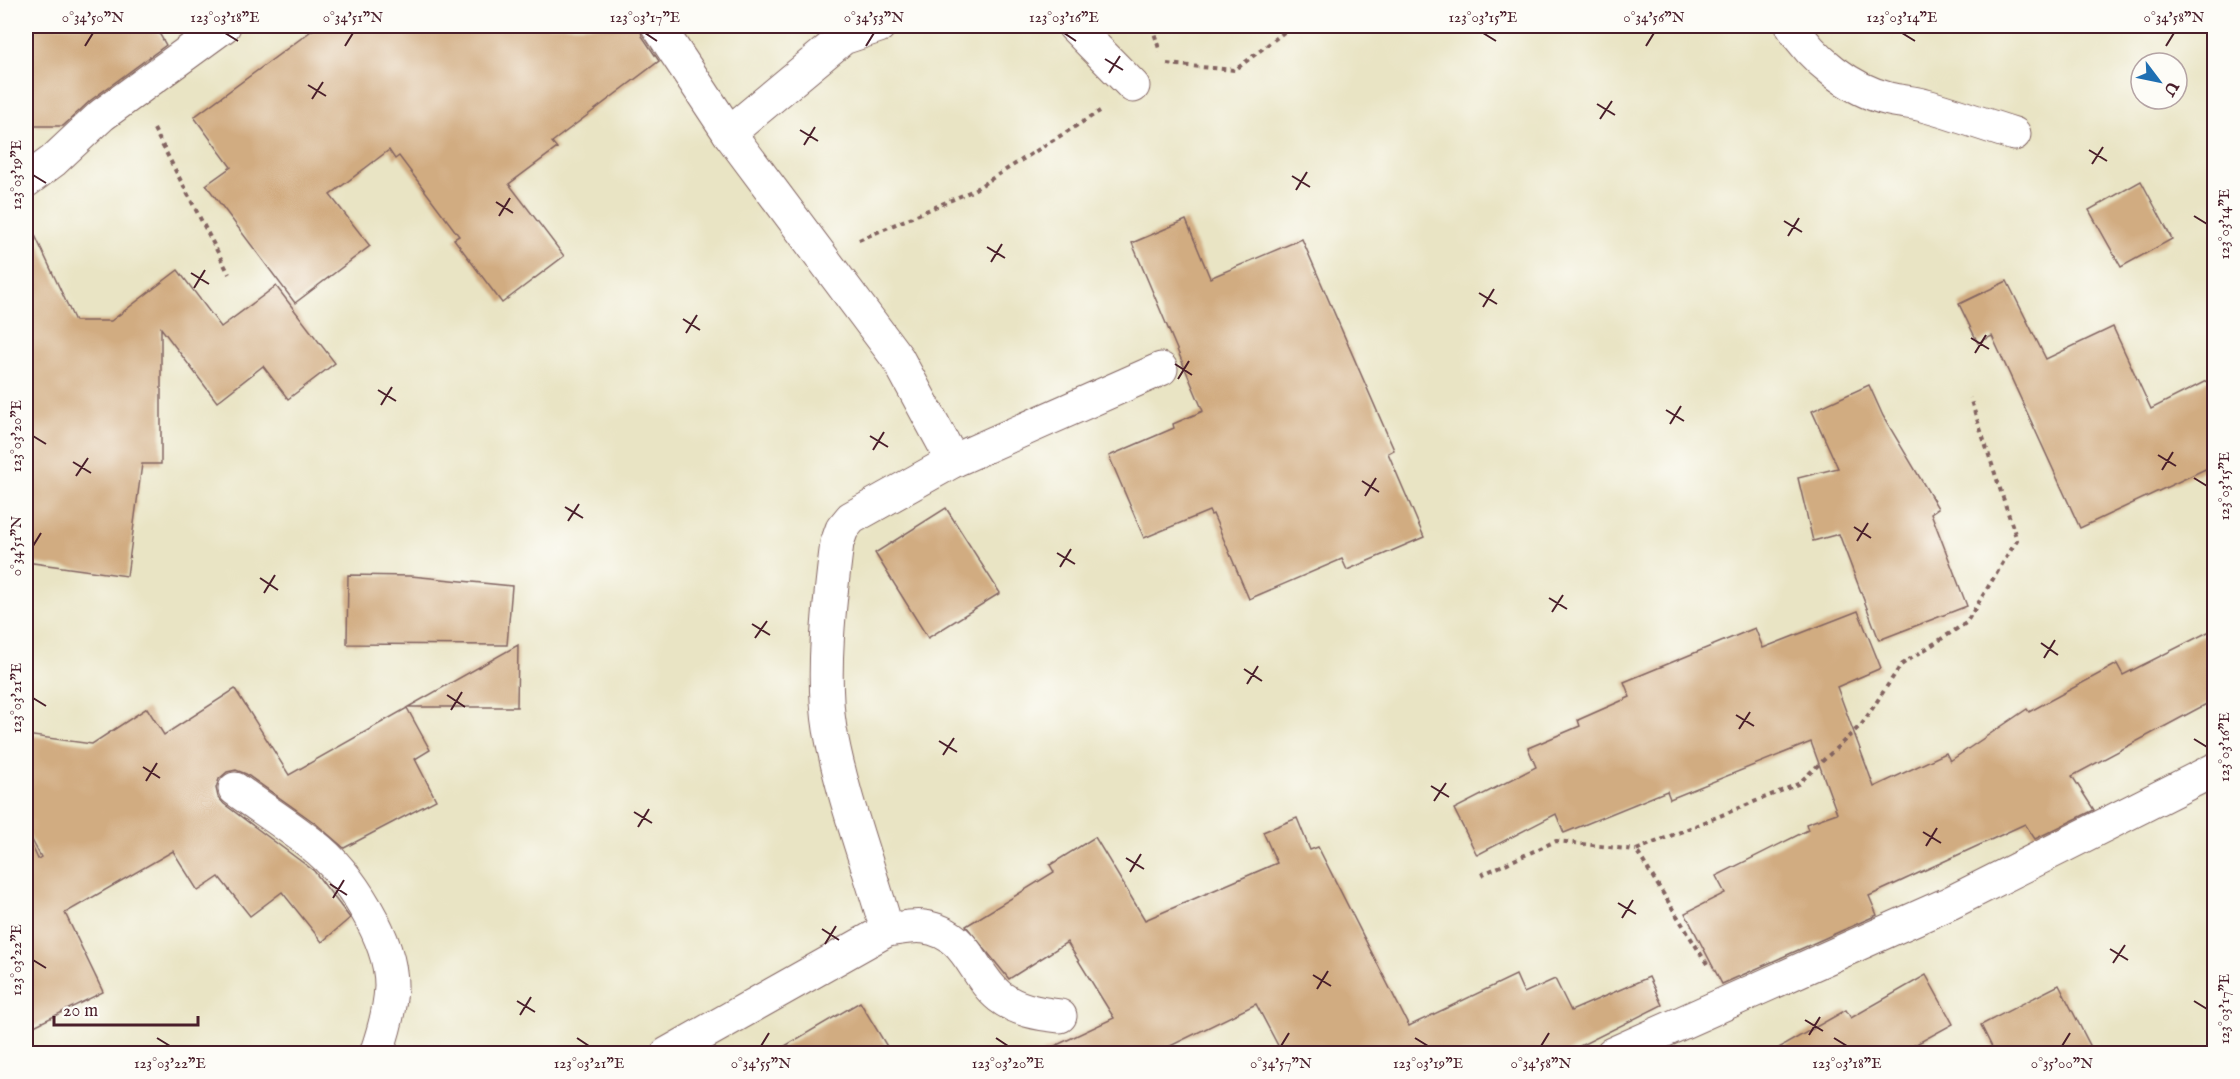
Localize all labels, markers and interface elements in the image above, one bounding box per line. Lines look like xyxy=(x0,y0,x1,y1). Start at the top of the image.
text: 0°34'50"N xyxy=(62,8,124,27)
text: 123°03'18"E xyxy=(190,8,260,27)
text: 0°34'51"N xyxy=(323,8,383,27)
text: 123°03'17"E xyxy=(610,8,680,27)
text: 0°34'53"N xyxy=(844,8,904,27)
text: 123°03'16"E xyxy=(1029,8,1099,27)
text: 123°03'15"E xyxy=(1449,8,1517,27)
text: 0°34'56"N xyxy=(1623,8,1685,27)
text: 123°03'14"E xyxy=(1867,8,1937,27)
text: 0°34'58"N xyxy=(2144,8,2204,27)
north arrow xyxy=(2129,51,2189,111)
text: U xyxy=(2158,76,2183,99)
text: 123°03'19"E xyxy=(7,140,26,210)
text: 123°03'14"E xyxy=(2215,189,2234,259)
text: 123°03'20"E xyxy=(7,400,26,472)
text: 123°03'15"E xyxy=(2215,452,2234,520)
text: 0°34'51"N xyxy=(7,516,26,576)
text: 123°03'21"E xyxy=(7,663,26,733)
text: 123°03'16"E xyxy=(2215,712,2234,782)
text: 123°03'22"E xyxy=(7,924,26,996)
text: 123°03'17"E xyxy=(2215,974,2234,1044)
scale bar xyxy=(54,989,198,1027)
text: 20 m xyxy=(63,1000,98,1023)
text: 123°03'22"E xyxy=(134,1054,206,1073)
text: 123°03'21"E xyxy=(554,1054,624,1073)
text: 0°34'55"N xyxy=(731,1054,791,1073)
text: 123°03'20"E xyxy=(972,1054,1044,1073)
text: 0°34'57"N xyxy=(1250,1054,1312,1073)
text: 123°03'19"E xyxy=(1393,1054,1463,1073)
text: 0°34'58"N xyxy=(1511,1054,1571,1073)
text: 123°03'18"E xyxy=(1812,1054,1882,1073)
text: 0°35'00"N xyxy=(2031,1054,2093,1073)

